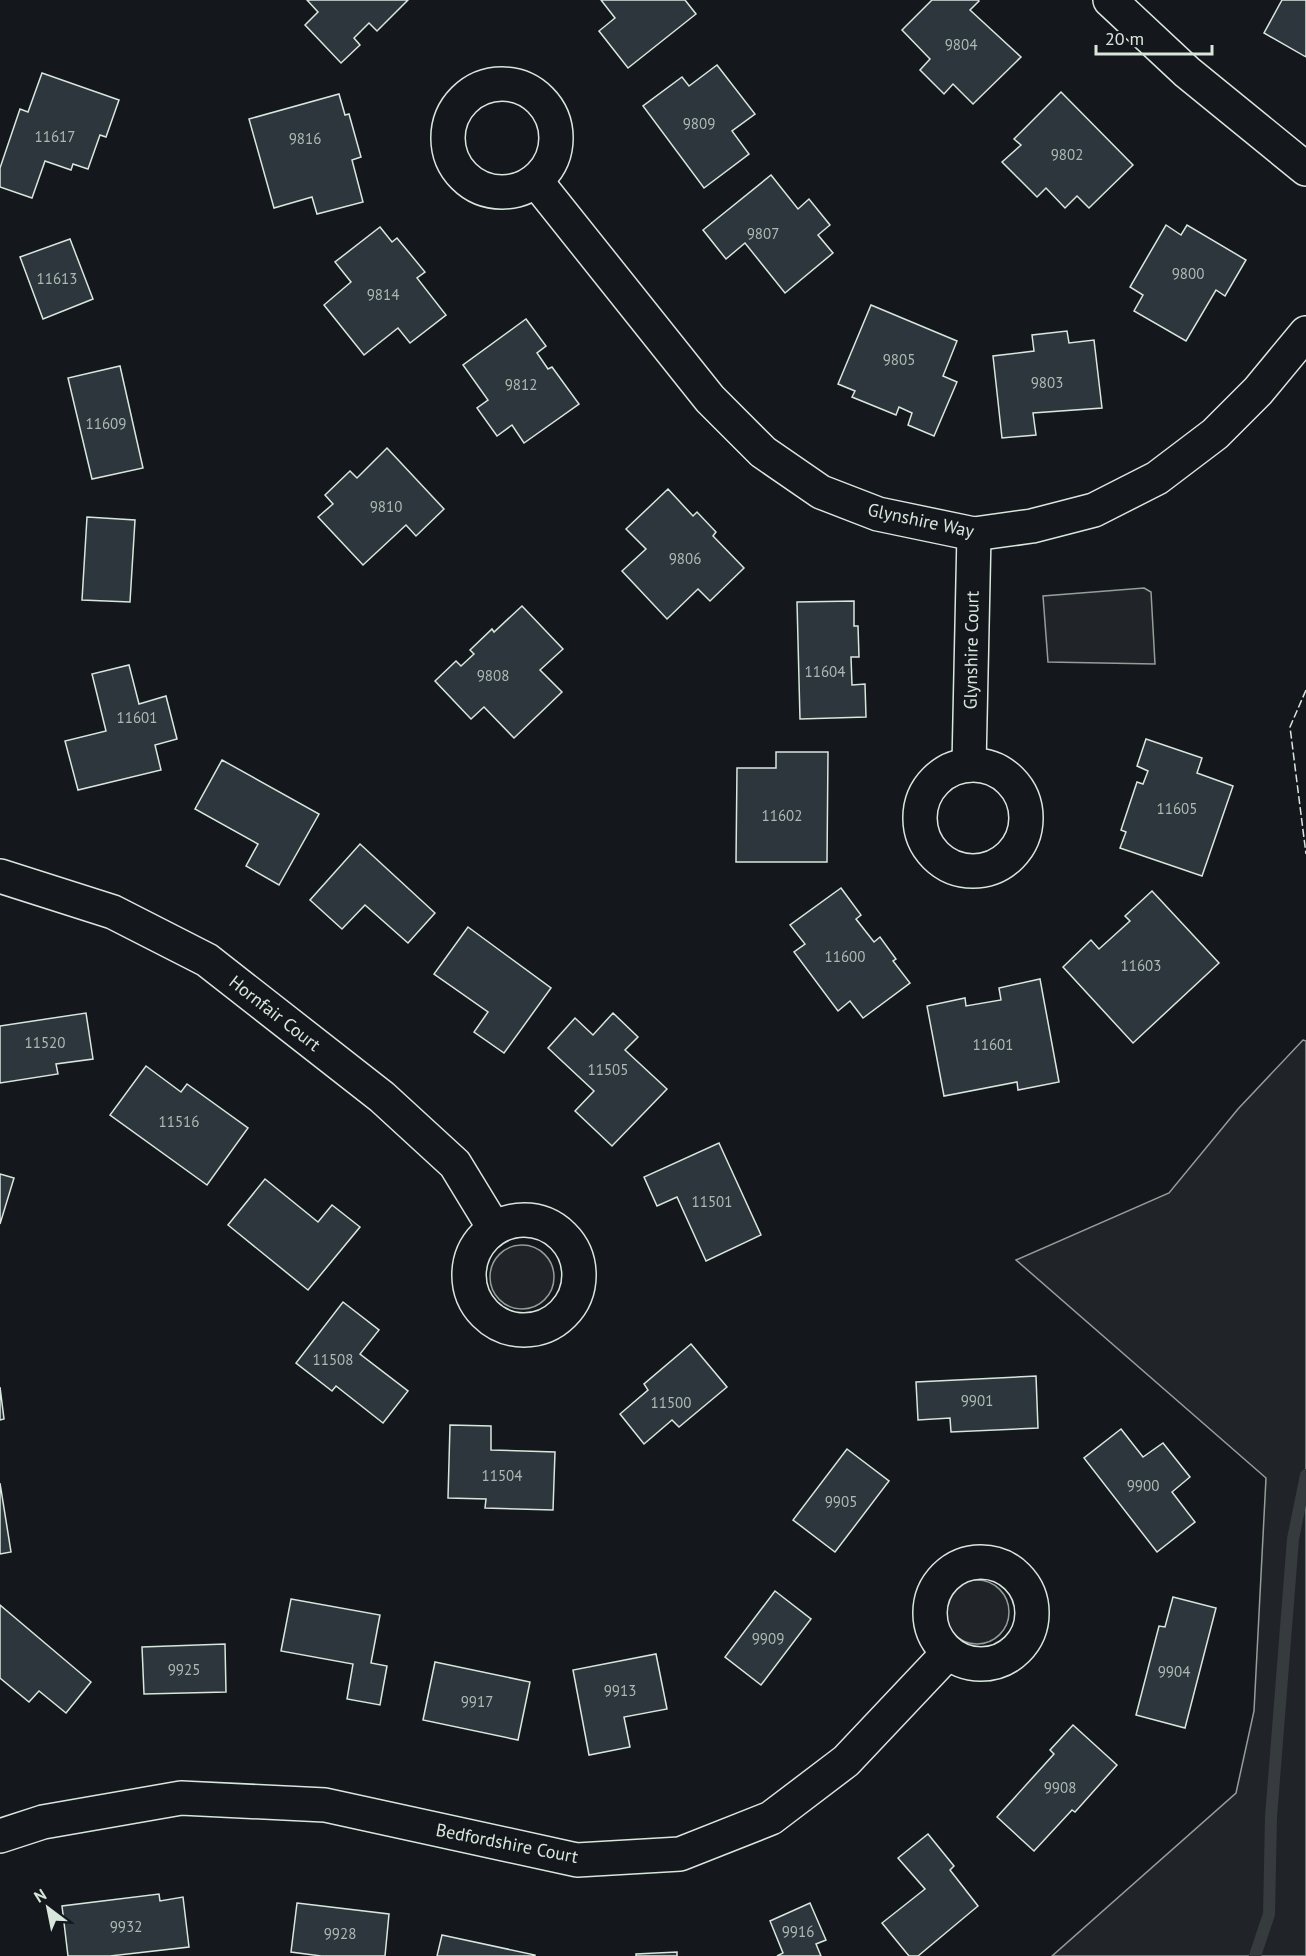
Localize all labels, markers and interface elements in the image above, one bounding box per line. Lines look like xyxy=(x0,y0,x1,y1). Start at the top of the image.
scale bar xyxy=(1096,18,1212,56)
text: 20 m xyxy=(1105,27,1144,50)
house number: 9804 xyxy=(945,35,977,54)
house number: 9809 xyxy=(683,114,715,133)
house number: 11617 xyxy=(35,127,75,146)
house number: 9816 xyxy=(289,129,321,148)
house number: 9802 xyxy=(1051,145,1083,164)
house number: 9807 xyxy=(747,224,779,243)
house number: 9800 xyxy=(1172,264,1204,283)
house number: 11613 xyxy=(37,269,77,288)
house number: 9814 xyxy=(367,285,399,304)
house number: 9805 xyxy=(883,350,915,369)
house number: 9803 xyxy=(1031,373,1063,392)
house number: 9812 xyxy=(505,375,537,394)
house number: 11609 xyxy=(86,414,126,433)
house number: 9810 xyxy=(370,497,402,516)
street label: Glynshire Way xyxy=(866,498,977,543)
house number: 9806 xyxy=(669,549,701,568)
street label: Glynshire Court xyxy=(958,591,984,709)
house number: 11604 xyxy=(805,662,845,681)
house number: 9808 xyxy=(477,666,509,685)
house number: 11601 xyxy=(117,708,157,727)
house number: 11605 xyxy=(1157,799,1197,818)
house number: 11602 xyxy=(762,806,802,825)
house number: 11600 xyxy=(825,947,865,966)
house number: 11603 xyxy=(1121,956,1161,975)
street label: Hornfair Court xyxy=(225,970,325,1056)
house number: 11520 xyxy=(25,1033,65,1052)
house number: 11601 xyxy=(973,1035,1013,1054)
house number: 11505 xyxy=(588,1060,628,1079)
house number: 11516 xyxy=(159,1112,199,1131)
house number: 11501 xyxy=(692,1192,732,1211)
house number: 11508 xyxy=(313,1350,353,1369)
house number: 9901 xyxy=(961,1391,993,1410)
house number: 11500 xyxy=(651,1393,691,1412)
house number: 11504 xyxy=(482,1466,522,1485)
house number: 9900 xyxy=(1127,1476,1159,1495)
house number: 9905 xyxy=(825,1492,857,1511)
house number: 9909 xyxy=(752,1629,784,1648)
house number: 9925 xyxy=(168,1660,200,1679)
house number: 9904 xyxy=(1158,1662,1190,1681)
house number: 9913 xyxy=(604,1681,636,1700)
house number: 9917 xyxy=(461,1692,493,1711)
house number: 9908 xyxy=(1044,1778,1076,1797)
street label: Bedfordshire Court xyxy=(434,1818,580,1868)
north arrow xyxy=(18,1878,78,1938)
text: N xyxy=(30,1884,50,1907)
house number: 9932 xyxy=(110,1917,142,1936)
house number: 9916 xyxy=(782,1922,814,1941)
house number: 9928 xyxy=(324,1924,356,1943)

